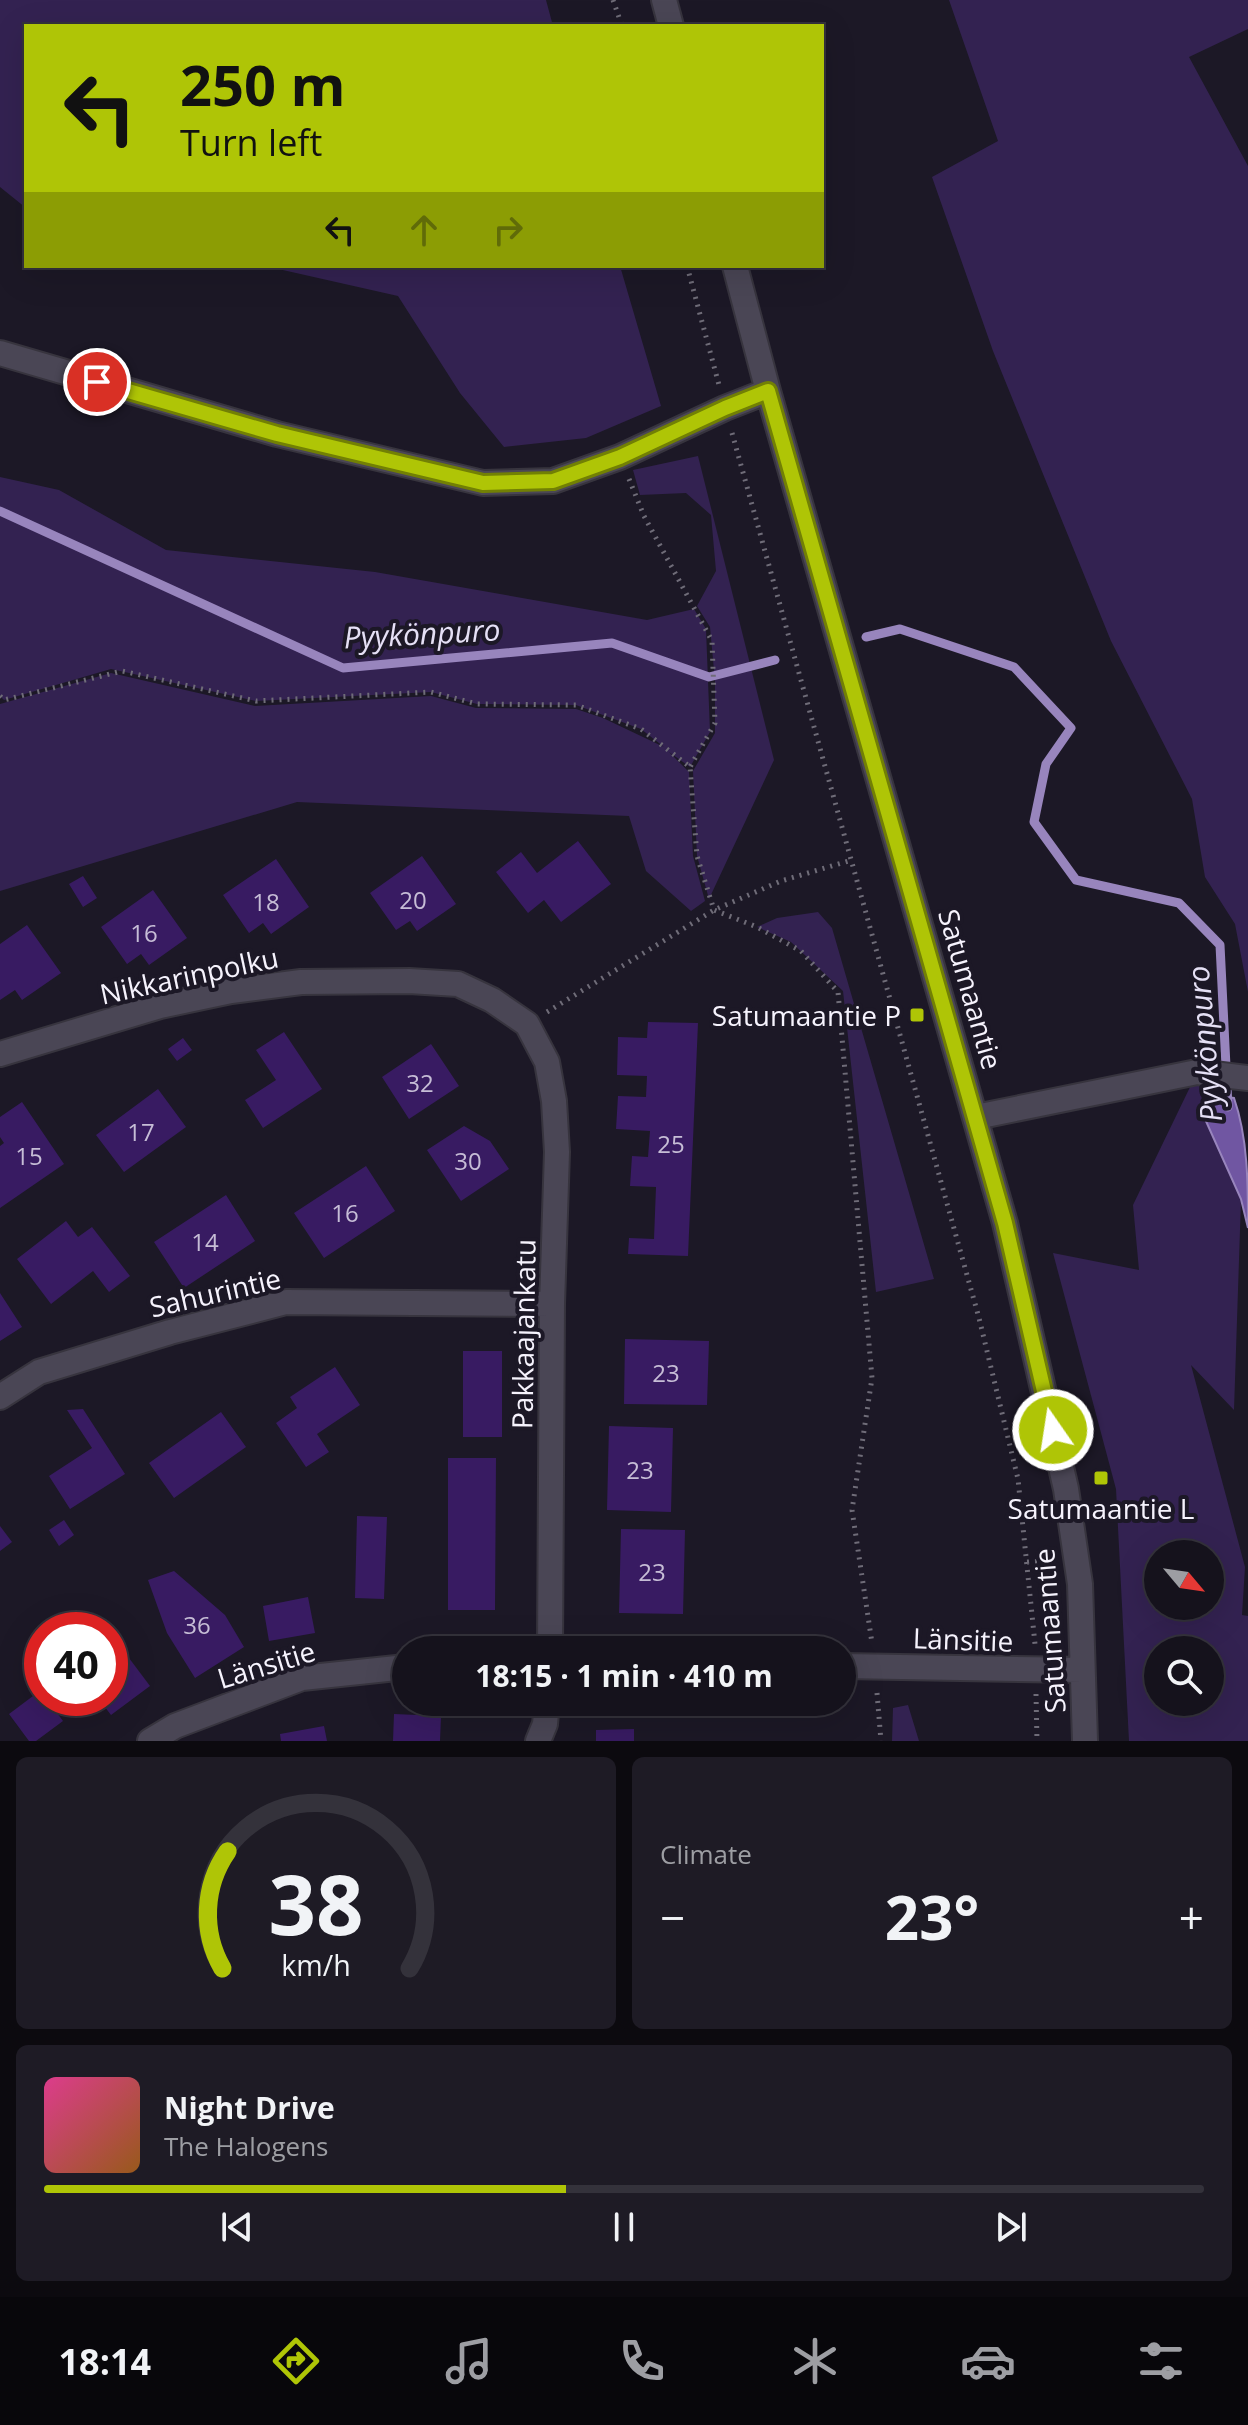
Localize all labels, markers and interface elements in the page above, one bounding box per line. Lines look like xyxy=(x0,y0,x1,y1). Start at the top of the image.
text: 250 m xyxy=(180,46,346,122)
icon: left xyxy=(48,56,152,160)
text: Turn left xyxy=(180,118,322,167)
icon: left xyxy=(318,208,362,252)
icon: ahead xyxy=(402,208,446,252)
icon: right xyxy=(486,208,530,252)
pin xyxy=(63,348,131,416)
icon: arrive xyxy=(75,360,119,404)
water label: Pyykönpuro xyxy=(343,608,501,658)
house number: 20 xyxy=(399,883,427,916)
house number: 18 xyxy=(252,885,280,918)
street label: Satumaantie xyxy=(930,904,1012,1074)
house number: 16 xyxy=(130,916,158,949)
street label: Nikkarinpolku xyxy=(96,938,282,1012)
water label: Pyykönpuro xyxy=(1177,964,1231,1124)
place label: Satumaantie P xyxy=(712,996,901,1034)
marker: Satumaantie P xyxy=(908,1006,926,1024)
house number: 32 xyxy=(406,1066,434,1099)
house number: 17 xyxy=(127,1115,155,1148)
house number: 25 xyxy=(657,1127,685,1160)
house number: 15 xyxy=(15,1139,43,1172)
house number: 30 xyxy=(454,1144,482,1177)
house number: 16 xyxy=(331,1196,359,1229)
house number: 14 xyxy=(191,1225,219,1258)
street label: Pakkaajankatu xyxy=(502,1239,544,1429)
street label: Sahurintie xyxy=(146,1258,284,1326)
house number: 23 xyxy=(652,1356,680,1389)
position arrow xyxy=(1011,1388,1095,1472)
house number: 23 xyxy=(626,1453,654,1486)
marker: Satumaantie L xyxy=(1092,1469,1110,1487)
place label: Satumaantie L xyxy=(1008,1489,1194,1527)
north arrow xyxy=(1144,1540,1224,1620)
map controls xyxy=(1144,1540,1224,1716)
street label: Satumaantie xyxy=(1024,1547,1074,1715)
house number: 23 xyxy=(638,1555,666,1588)
house number: 36 xyxy=(183,1608,211,1641)
speed limit sign: 40 xyxy=(24,1612,128,1716)
street label: Länsitie xyxy=(912,1618,1014,1660)
street label: Länsitie xyxy=(212,1631,320,1697)
button: search xyxy=(1144,1636,1224,1716)
text: 18:15 · 1 min · 410 m xyxy=(475,1655,773,1696)
text: Climate xyxy=(660,1836,752,1872)
text: 38 xyxy=(268,1846,364,1959)
text: 23° xyxy=(885,1876,979,1958)
text: − xyxy=(660,1887,685,1947)
text: + xyxy=(1179,1887,1204,1947)
text: km/h xyxy=(281,1945,351,1984)
text: Night Drive xyxy=(164,2087,335,2128)
text: The Halogens xyxy=(164,2128,329,2164)
icon: previous xyxy=(215,2205,259,2249)
icon: pause xyxy=(602,2205,646,2249)
icon: next xyxy=(989,2205,1033,2249)
icon: directions xyxy=(268,2333,324,2389)
icon: music xyxy=(441,2333,497,2389)
icon: phone xyxy=(614,2333,670,2389)
icon: climate xyxy=(787,2333,843,2389)
icon: car xyxy=(960,2333,1016,2389)
icon: filters xyxy=(1133,2333,1189,2389)
text: 18:14 xyxy=(59,2337,151,2386)

